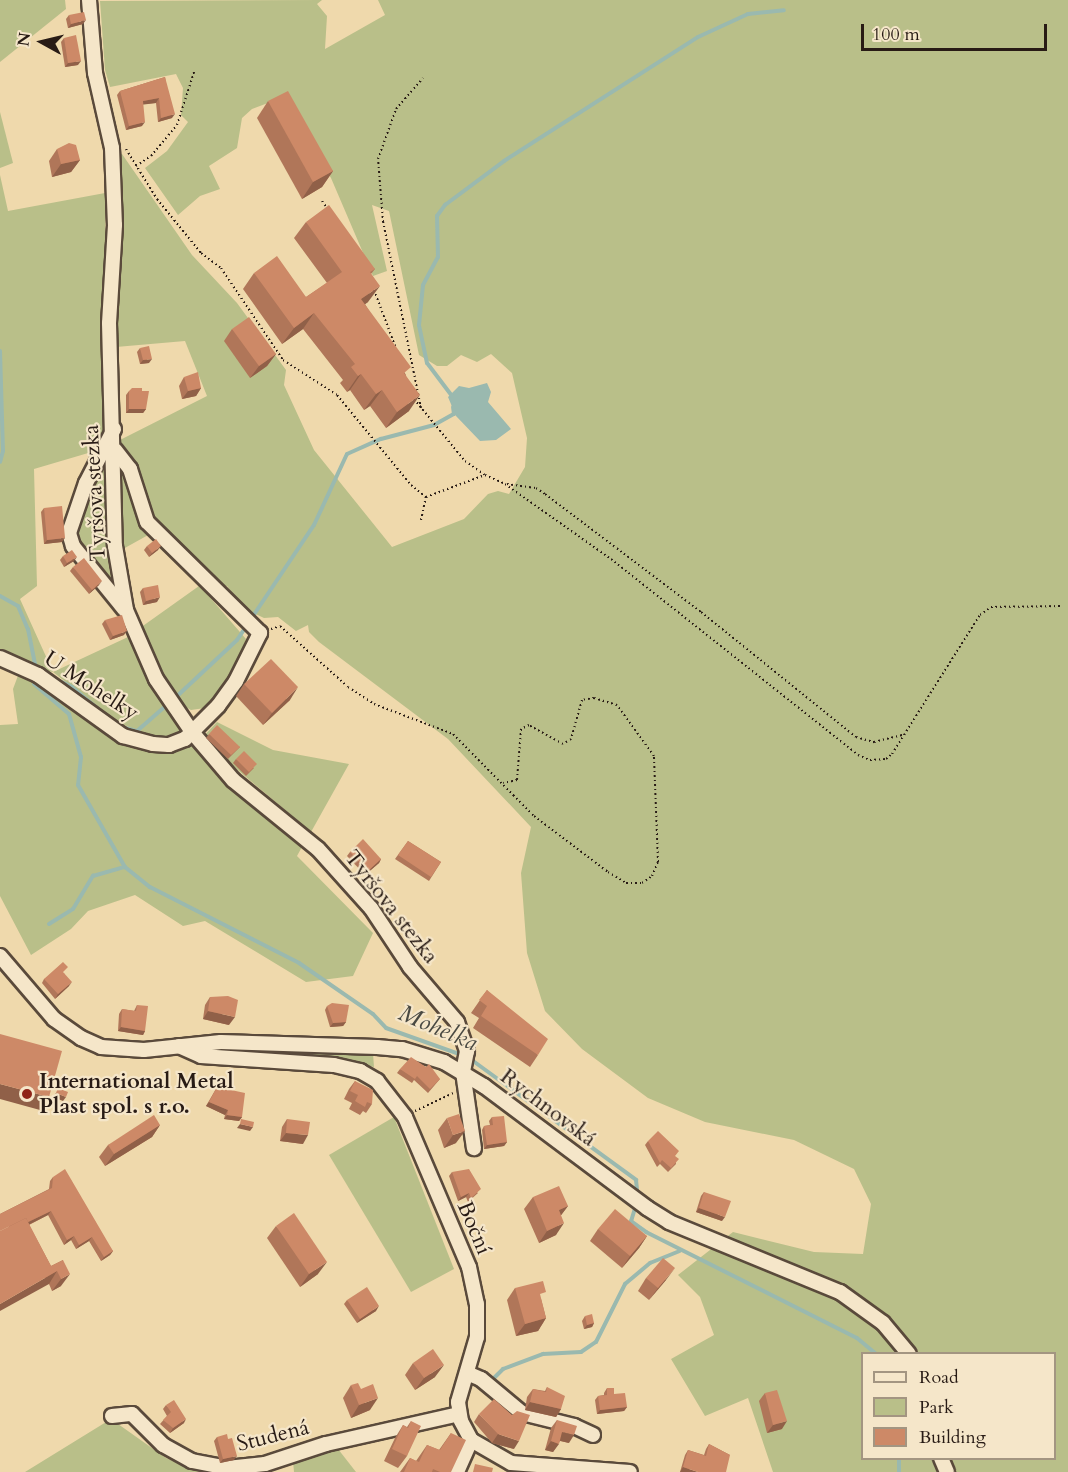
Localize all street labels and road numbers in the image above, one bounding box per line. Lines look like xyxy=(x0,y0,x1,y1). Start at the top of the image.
street label: Tyršova stezka xyxy=(78,424,112,562)
street label: U Mohelky xyxy=(39,646,143,726)
street label: Tyršova stezka xyxy=(338,845,444,969)
street label: Rychnovská xyxy=(495,1063,601,1153)
street label: Boční xyxy=(451,1197,497,1259)
street label: Studená xyxy=(234,1414,312,1458)

